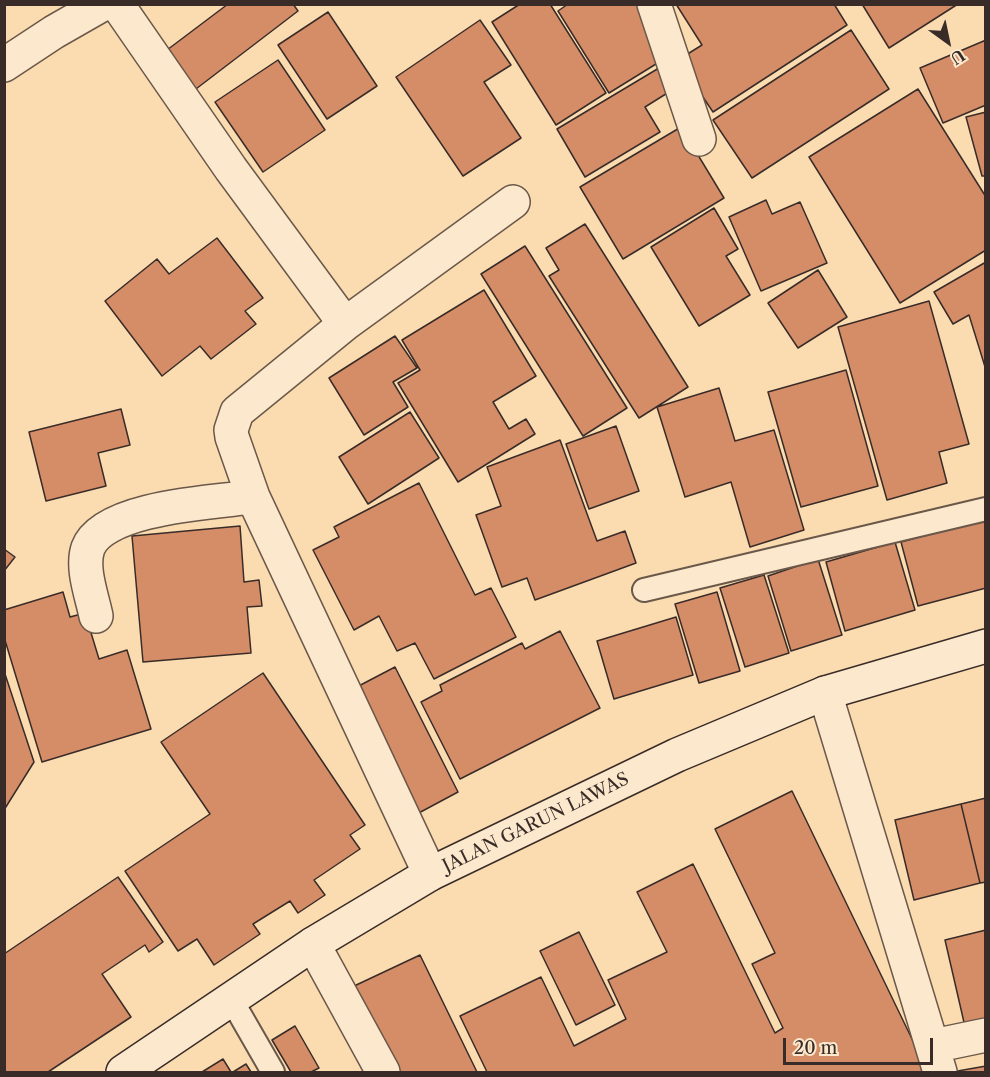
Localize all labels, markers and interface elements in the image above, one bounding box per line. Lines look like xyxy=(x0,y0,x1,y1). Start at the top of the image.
north arrow xyxy=(918,12,978,72)
text: U xyxy=(947,45,969,69)
street label: JALAN GARUN LAWAS xyxy=(439,768,633,878)
scale bar xyxy=(786,1026,936,1064)
text: 20 m xyxy=(794,1037,837,1059)

